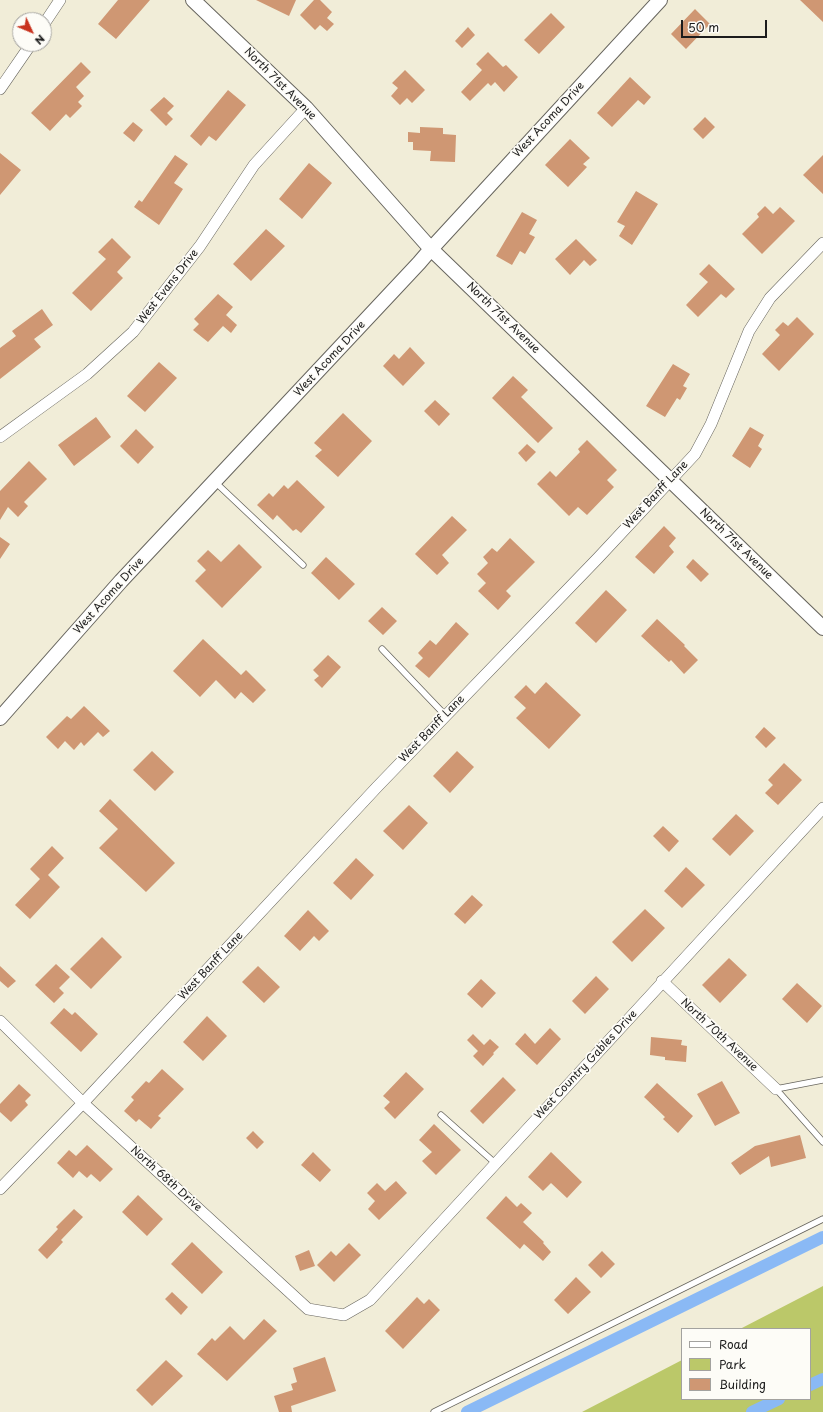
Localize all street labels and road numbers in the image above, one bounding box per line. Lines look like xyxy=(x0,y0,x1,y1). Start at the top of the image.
street label: North 71st Avenue xyxy=(241,45,319,123)
street label: West Acoma Drive xyxy=(511,79,587,161)
street label: West Evans Drive xyxy=(135,247,201,327)
street label: North 71st Avenue xyxy=(464,280,542,356)
street label: West Acoma Drive xyxy=(292,318,368,400)
street label: West Banff Lane xyxy=(621,458,691,532)
street label: North 71st Avenue xyxy=(697,506,775,582)
street label: West Acoma Drive xyxy=(71,555,147,637)
street label: West Banff Lane xyxy=(396,693,468,765)
street label: West Banff Lane xyxy=(176,929,246,1003)
street label: North 70th Avenue xyxy=(678,996,760,1074)
street label: West Country Gables Drive xyxy=(532,1008,640,1122)
street label: North 68th Drive xyxy=(128,1144,204,1214)

